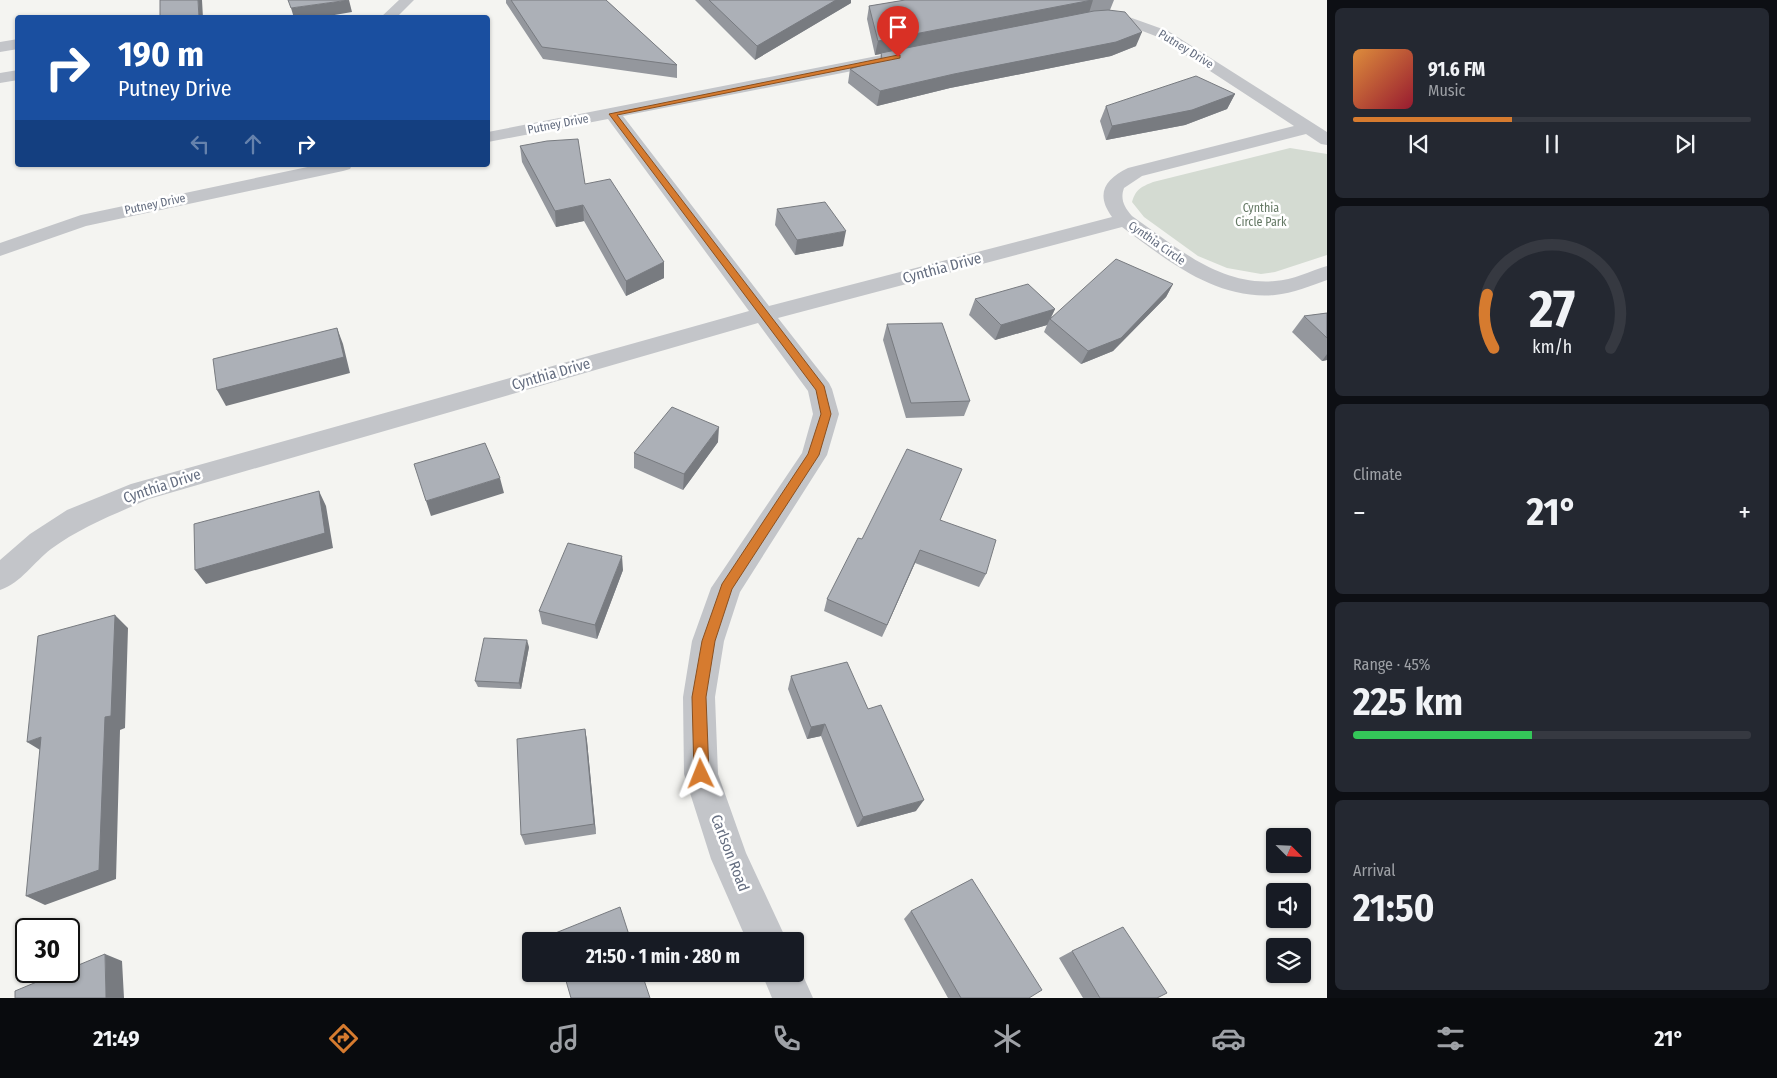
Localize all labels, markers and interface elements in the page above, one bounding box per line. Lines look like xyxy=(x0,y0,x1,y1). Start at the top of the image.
pin xyxy=(877,6,919,57)
icon: arrive xyxy=(884,13,912,41)
street label: Putney Drive xyxy=(1156,27,1216,71)
text: 190 m xyxy=(118,33,204,75)
icon: right xyxy=(35,35,100,100)
text: 91.6 FM xyxy=(1428,58,1485,81)
text: Putney Drive xyxy=(118,75,232,102)
text: Music xyxy=(1428,81,1465,100)
street label: Putney Drive xyxy=(526,111,590,137)
icon: left xyxy=(186,130,214,158)
icon: ahead xyxy=(239,130,267,158)
icon: right xyxy=(292,130,320,158)
icon: previous xyxy=(1405,130,1433,158)
icon: pause xyxy=(1538,130,1566,158)
icon: next xyxy=(1671,130,1699,158)
street label: Putney Drive xyxy=(123,191,187,217)
park label: Cynthia Circle Park xyxy=(1235,201,1287,229)
street label: Cynthia Circle xyxy=(1126,218,1188,268)
street label: Cynthia Drive xyxy=(901,249,983,287)
text: 27 xyxy=(1528,278,1575,341)
text: km/h xyxy=(1532,336,1572,358)
street label: Cynthia Drive xyxy=(510,354,592,394)
street label: Cynthia Drive xyxy=(121,465,203,507)
text: Climate xyxy=(1353,465,1402,484)
text: 21° xyxy=(1527,489,1577,535)
text: − xyxy=(1353,496,1366,529)
text: + xyxy=(1738,496,1751,529)
text: Range · 45% xyxy=(1353,655,1431,674)
text: 225 km xyxy=(1353,679,1463,725)
position arrow xyxy=(674,747,726,799)
street label: Carlson Road xyxy=(707,812,753,894)
north arrow xyxy=(1266,828,1311,872)
map controls xyxy=(1266,828,1311,983)
text: Arrival xyxy=(1353,861,1395,880)
button: sound xyxy=(1266,883,1311,928)
text: 21:50 xyxy=(1353,885,1434,931)
speed limit sign: 30 xyxy=(15,918,80,983)
button: layers xyxy=(1266,938,1311,983)
text: 21:50 · 1 min · 280 m xyxy=(586,945,740,968)
icon: directions xyxy=(326,1021,361,1056)
icon: music xyxy=(547,1021,582,1056)
icon: phone xyxy=(769,1021,804,1056)
icon: climate xyxy=(990,1021,1025,1056)
icon: car xyxy=(1211,1021,1246,1056)
icon: filters xyxy=(1433,1021,1468,1056)
text: 21:49 xyxy=(93,1025,140,1052)
text: 21° xyxy=(1654,1025,1684,1052)

